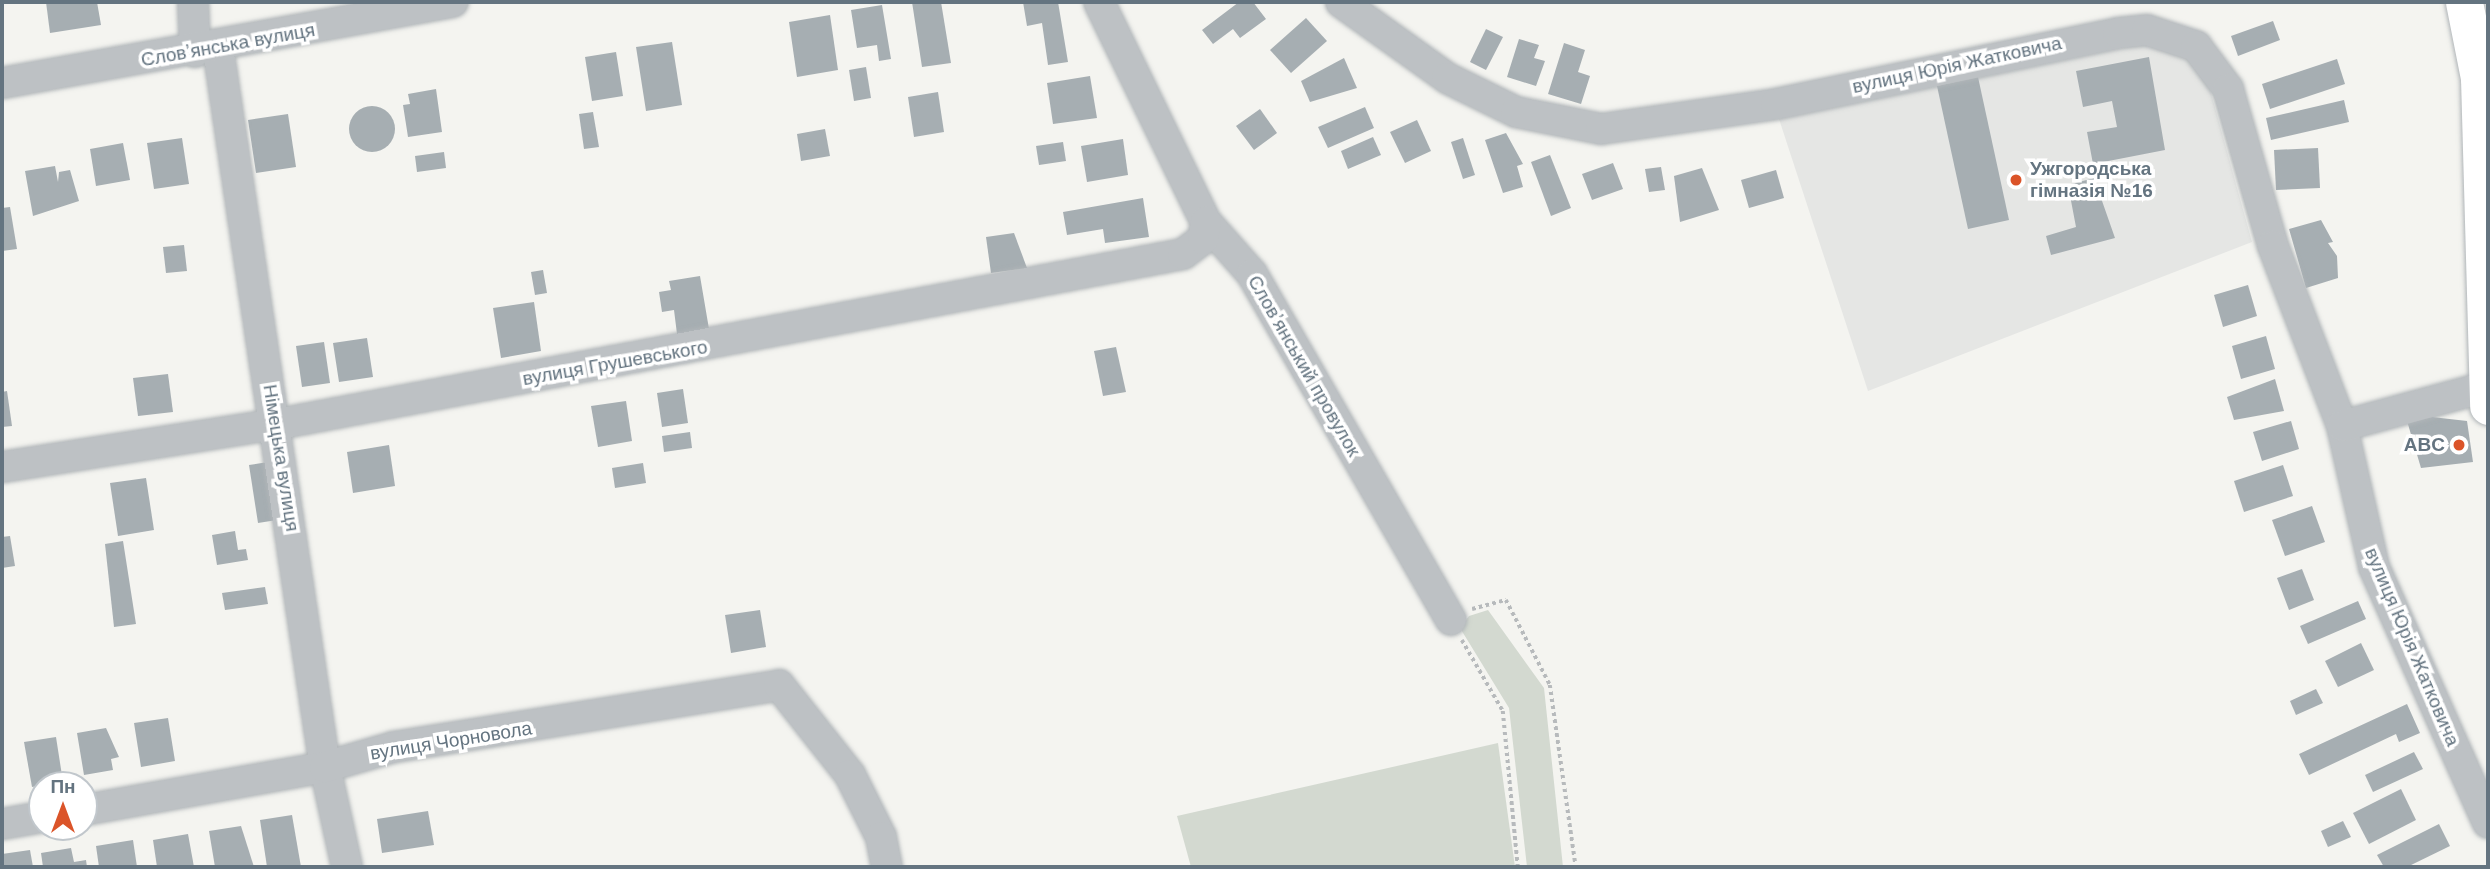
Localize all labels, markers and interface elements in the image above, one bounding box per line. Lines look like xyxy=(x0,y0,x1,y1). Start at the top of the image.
street label: Словʼянська вулиця xyxy=(139,18,317,72)
street label: вулиця Юрія Жатковича xyxy=(1850,32,2064,98)
place label: Ужгородська гімназія №16 xyxy=(2030,158,2153,202)
marker: Ужгородська гімназія №16 xyxy=(2008,172,2024,188)
street label: Словʼянський провулок xyxy=(1243,271,1365,461)
street label: вулиця Грушевського xyxy=(521,336,709,390)
street label: Німецька вулиця xyxy=(258,383,304,533)
place label: ABC xyxy=(2404,434,2445,456)
marker: ABC xyxy=(2451,437,2467,453)
street label: вулиця Юрія Жатковича xyxy=(2360,544,2464,750)
street label: вулиця Чорновола xyxy=(368,717,534,765)
north arrow xyxy=(28,771,98,841)
text: Пн xyxy=(50,776,76,797)

